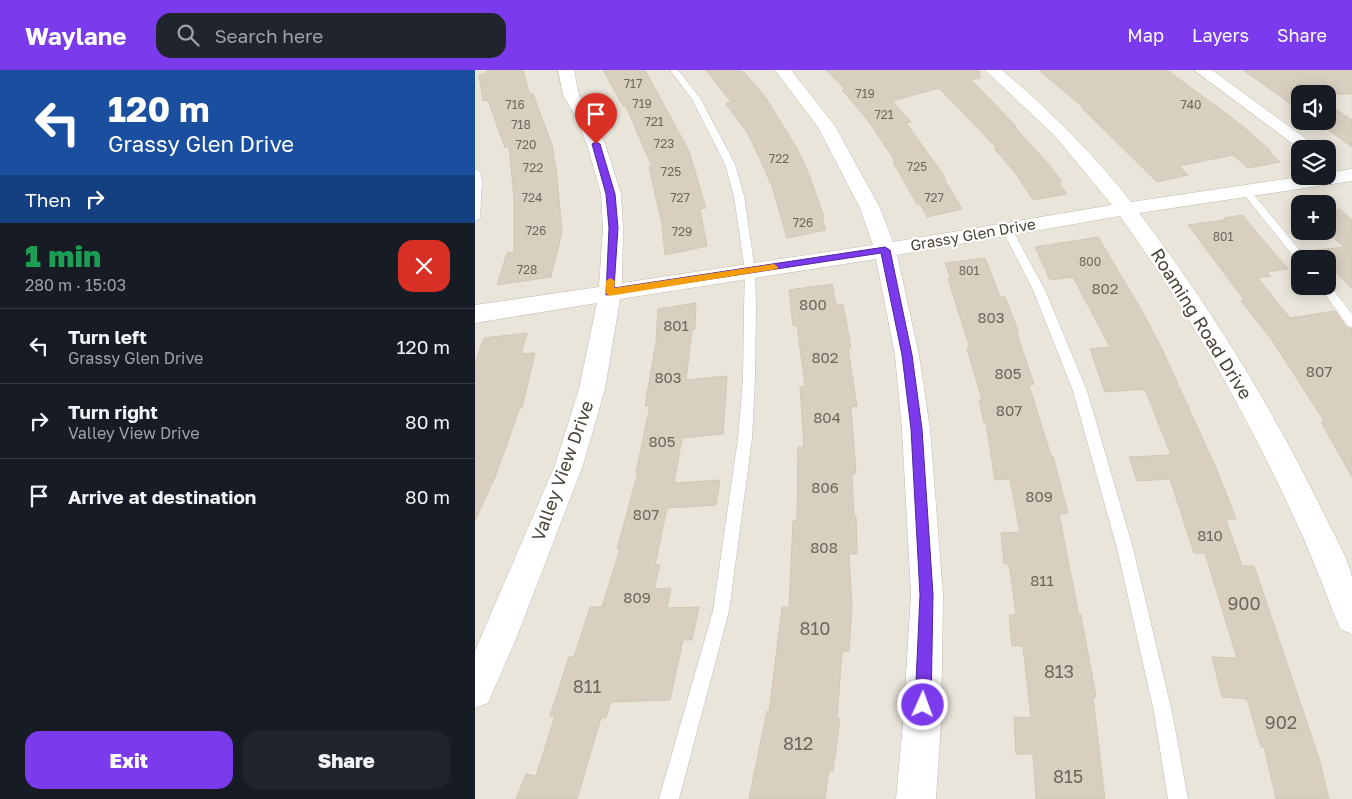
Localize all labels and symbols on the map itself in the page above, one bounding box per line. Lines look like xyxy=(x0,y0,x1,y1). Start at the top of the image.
house number: 717 xyxy=(624,76,642,91)
house number: 719 xyxy=(855,86,875,101)
pin xyxy=(575,93,617,144)
house number: 719 xyxy=(632,96,652,111)
house number: 716 xyxy=(505,97,525,112)
house number: 740 xyxy=(1180,97,1202,112)
house number: 721 xyxy=(874,107,894,122)
house number: 721 xyxy=(644,114,664,129)
house number: 718 xyxy=(511,117,531,132)
house number: 723 xyxy=(654,136,674,151)
house number: 720 xyxy=(516,137,536,152)
house number: 722 xyxy=(769,151,789,166)
house number: 725 xyxy=(907,159,927,174)
house number: 722 xyxy=(523,160,543,175)
house number: 725 xyxy=(661,164,681,179)
house number: 724 xyxy=(522,190,542,205)
house number: 727 xyxy=(670,190,690,205)
house number: 727 xyxy=(924,190,944,205)
street label: Grassy Glen Drive xyxy=(909,214,1037,254)
house number: 726 xyxy=(793,215,813,230)
house number: 726 xyxy=(526,223,546,238)
house number: 729 xyxy=(672,224,692,239)
house number: 801 xyxy=(1213,229,1233,244)
street label: Roaming Road Drive xyxy=(1147,244,1257,403)
house number: 800 xyxy=(1079,254,1101,269)
house number: 728 xyxy=(517,262,537,277)
house number: 801 xyxy=(959,263,979,278)
house number: 802 xyxy=(1091,279,1119,297)
house number: 800 xyxy=(799,295,827,313)
house number: 803 xyxy=(977,308,1005,326)
house number: 801 xyxy=(663,316,689,334)
house number: 802 xyxy=(811,348,839,366)
house number: 807 xyxy=(1306,362,1332,380)
house number: 805 xyxy=(994,364,1022,382)
house number: 803 xyxy=(654,368,682,386)
street label: Valley View Drive xyxy=(526,397,598,544)
house number: 807 xyxy=(996,401,1022,419)
house number: 804 xyxy=(813,408,841,426)
house number: 805 xyxy=(648,432,676,450)
house number: 806 xyxy=(811,478,839,496)
house number: 809 xyxy=(1025,487,1053,505)
house number: 807 xyxy=(633,505,659,523)
house number: 810 xyxy=(1197,526,1223,544)
house number: 808 xyxy=(810,538,838,556)
house number: 811 xyxy=(1030,571,1054,589)
house number: 809 xyxy=(623,588,651,606)
house number: 900 xyxy=(1227,592,1261,614)
house number: 810 xyxy=(800,617,830,639)
house number: 813 xyxy=(1044,660,1074,682)
house number: 811 xyxy=(573,675,601,697)
position arrow xyxy=(896,678,948,730)
house number: 902 xyxy=(1265,711,1297,733)
house number: 812 xyxy=(783,732,813,754)
house number: 815 xyxy=(1053,765,1083,787)

